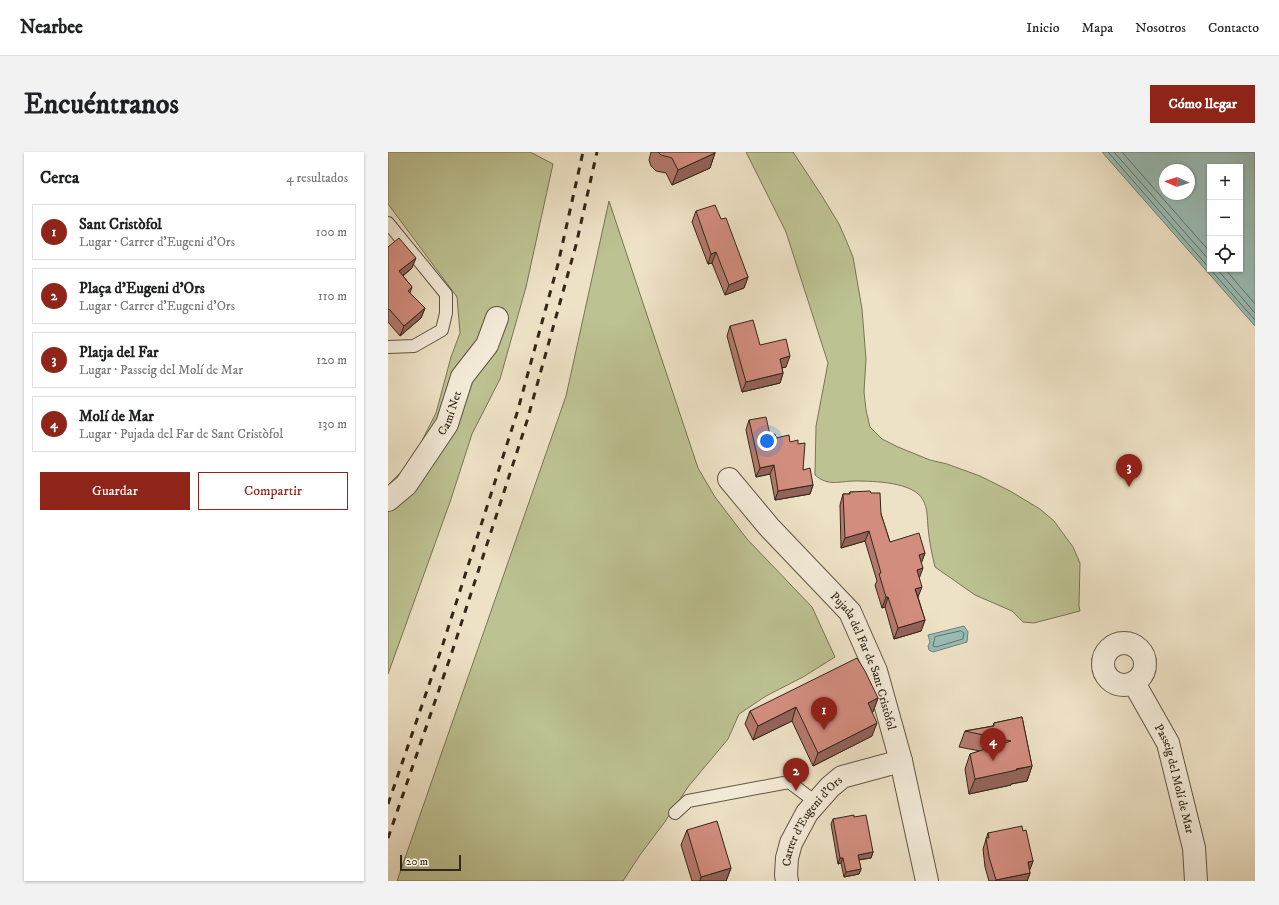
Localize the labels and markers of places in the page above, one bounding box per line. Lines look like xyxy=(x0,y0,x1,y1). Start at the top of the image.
pin: 3 xyxy=(1116,454,1142,487)
pin: 1 xyxy=(811,697,837,730)
pin: 4 xyxy=(980,728,1006,761)
pin: 2 xyxy=(783,758,809,791)

